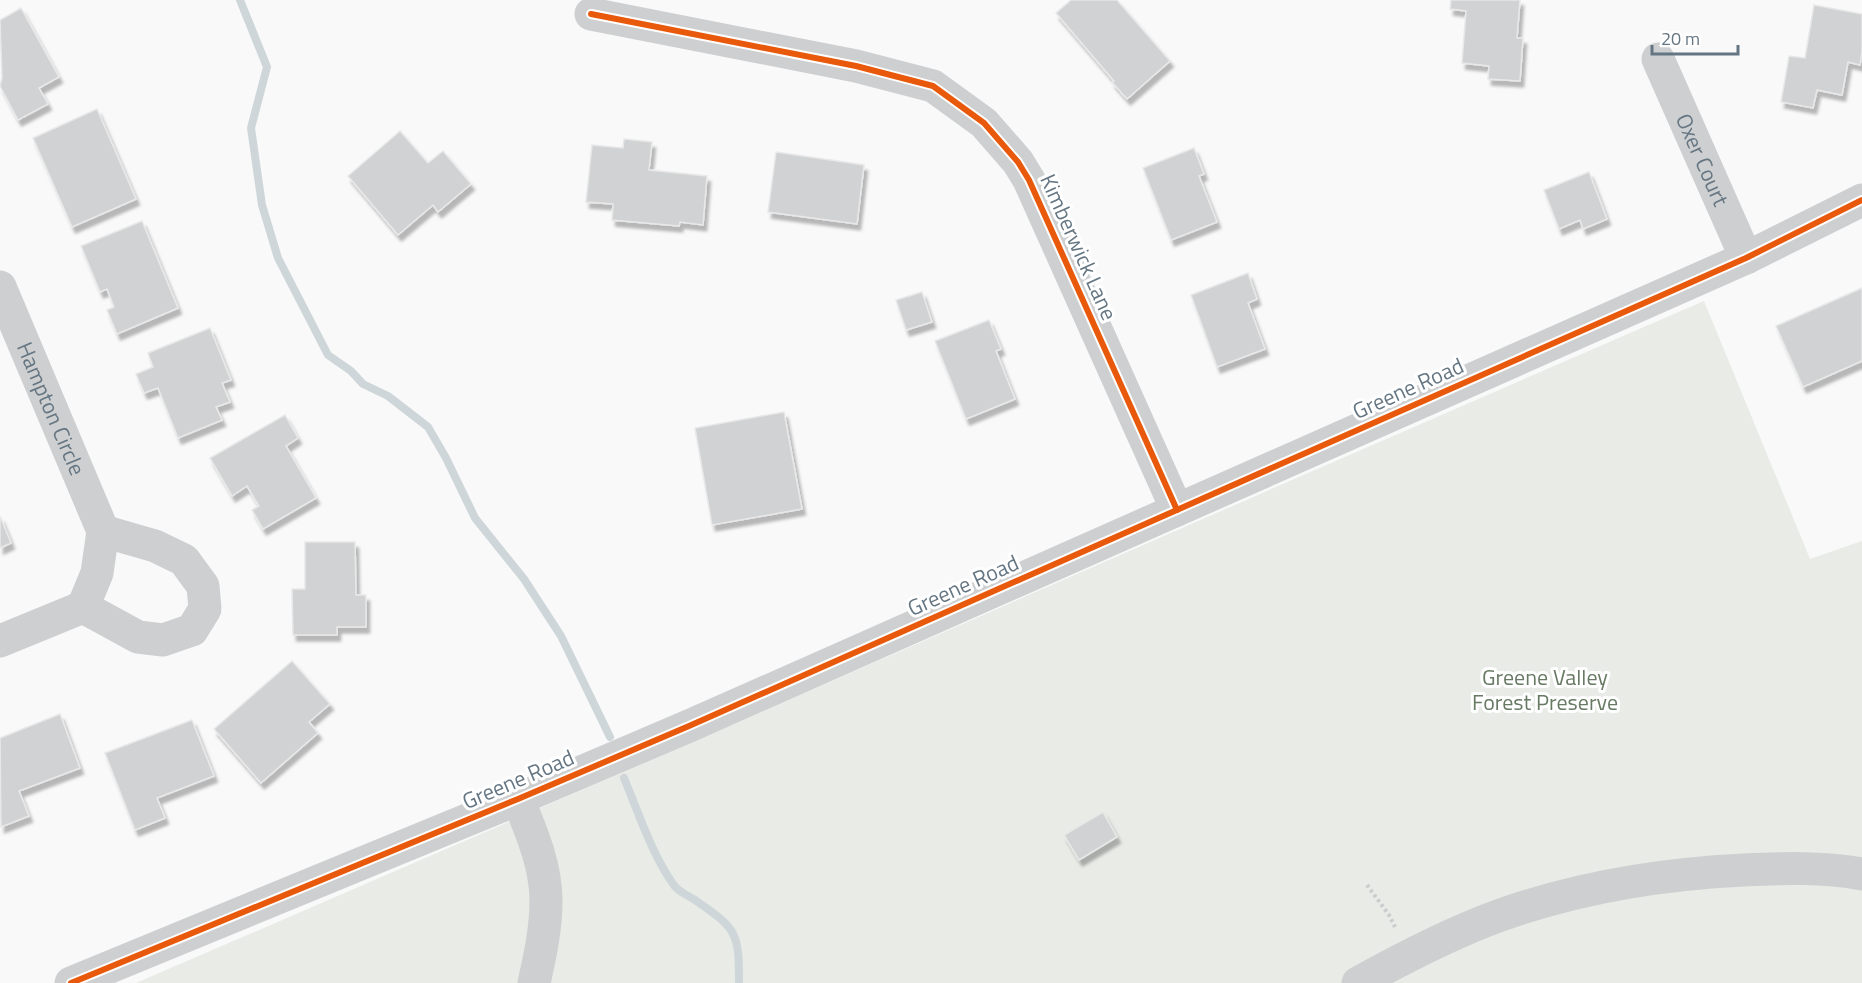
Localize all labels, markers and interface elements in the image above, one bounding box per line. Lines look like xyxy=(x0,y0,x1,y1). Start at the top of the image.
scale bar xyxy=(1652,18,1738,56)
text: 20 m xyxy=(1661,25,1700,52)
street label: Oxer Court xyxy=(1667,108,1738,212)
street label: Kimberwick Lane xyxy=(1032,168,1126,326)
street label: Hampton Circle xyxy=(8,337,95,481)
street label: Greene Road xyxy=(1347,348,1469,428)
street label: Greene Road xyxy=(902,545,1024,625)
park label: Greene Valley Forest Preserve xyxy=(1472,660,1618,719)
street label: Greene Road xyxy=(457,740,579,818)

